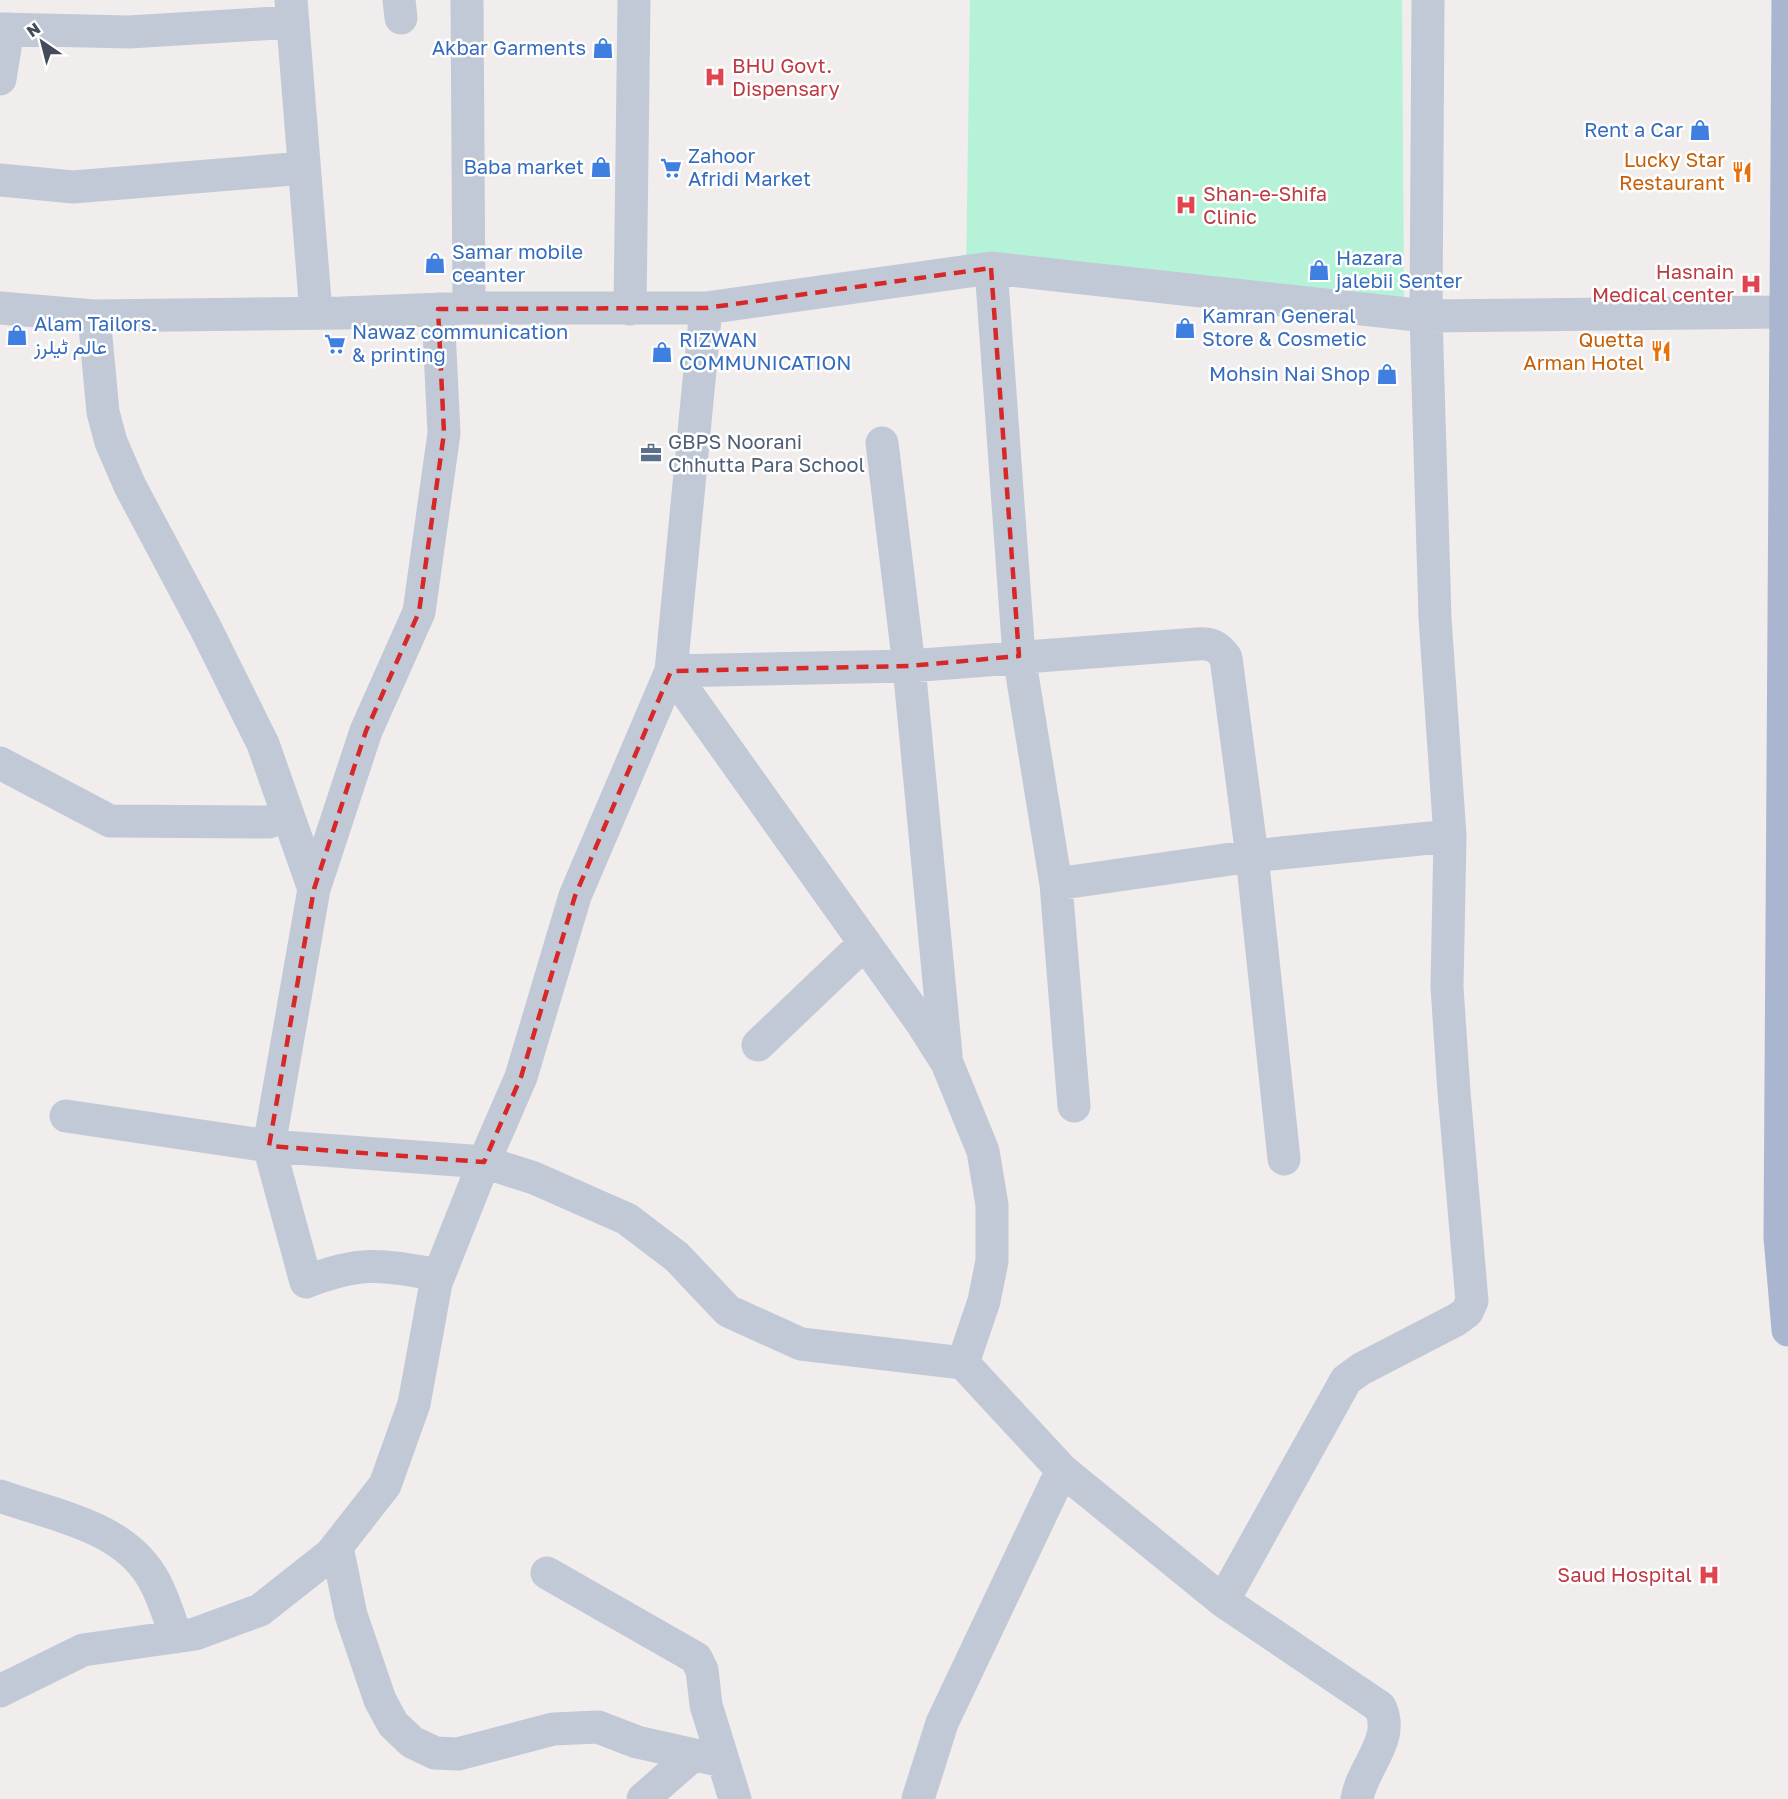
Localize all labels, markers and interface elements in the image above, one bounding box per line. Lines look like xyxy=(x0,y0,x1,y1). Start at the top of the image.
north arrow xyxy=(12,12,72,72)
text: N xyxy=(23,18,44,41)
place label: Akbar Garments xyxy=(432,35,586,59)
shop icon: Akbar Garments xyxy=(591,36,615,60)
place label: BHU Govt. Dispensary xyxy=(732,53,840,100)
hospital icon: BHU Govt. Dispensary xyxy=(703,65,727,89)
place label: Rent a Car xyxy=(1584,117,1683,141)
shop icon: Rent a Car xyxy=(1688,118,1712,142)
place label: Zahoor Afridi Market xyxy=(688,143,811,190)
place label: Lucky Star Restaurant xyxy=(1619,147,1725,194)
place label: Baba market xyxy=(463,154,584,178)
shop icon: Baba market xyxy=(589,155,613,179)
supermarket icon: Zahoor Afridi Market xyxy=(659,156,683,180)
restaurant icon: Lucky Star Restaurant xyxy=(1730,160,1754,184)
place label: Shan-e-Shifa Clinic xyxy=(1203,181,1327,228)
hospital icon: Shan-e-Shifa Clinic xyxy=(1174,193,1198,217)
place label: Samar mobile ceanter xyxy=(452,239,583,286)
place label: Hazara jalebii Senter xyxy=(1335,245,1463,292)
shop icon: Samar mobile ceanter xyxy=(423,251,447,275)
shop icon: Hazara jalebii Senter xyxy=(1307,258,1331,282)
place label: Hasnain Medical center xyxy=(1592,259,1734,306)
hospital icon: Hasnain Medical center xyxy=(1739,272,1763,296)
place label: Kamran General Store & Cosmetic xyxy=(1202,303,1367,350)
place label: Alam Tailors۔ عالم ٹیلرز xyxy=(33,311,157,360)
shop icon: Kamran General Store & Cosmetic xyxy=(1173,316,1197,340)
place label: Nawaz communication & printing xyxy=(352,319,568,366)
shop icon: Alam Tailors۔ عالم ٹیلرز xyxy=(5,323,29,347)
place label: RIZWAN COMMUNICATION xyxy=(679,327,852,374)
place label: Quetta Arman Hotel xyxy=(1523,327,1644,374)
supermarket icon: Nawaz communication & printing xyxy=(323,332,347,356)
restaurant icon: Quetta Arman Hotel xyxy=(1649,339,1673,363)
shop icon: RIZWAN COMMUNICATION xyxy=(650,340,674,364)
place label: Mohsin Nai Shop xyxy=(1209,361,1370,385)
shop icon: Mohsin Nai Shop xyxy=(1375,362,1399,386)
place label: GBPS Noorani Chhutta Para School xyxy=(668,429,865,476)
office icon: GBPS Noorani Chhutta Para School xyxy=(639,441,663,465)
place label: Saud Hospital xyxy=(1557,1562,1692,1586)
hospital icon: Saud Hospital xyxy=(1697,1563,1721,1587)

